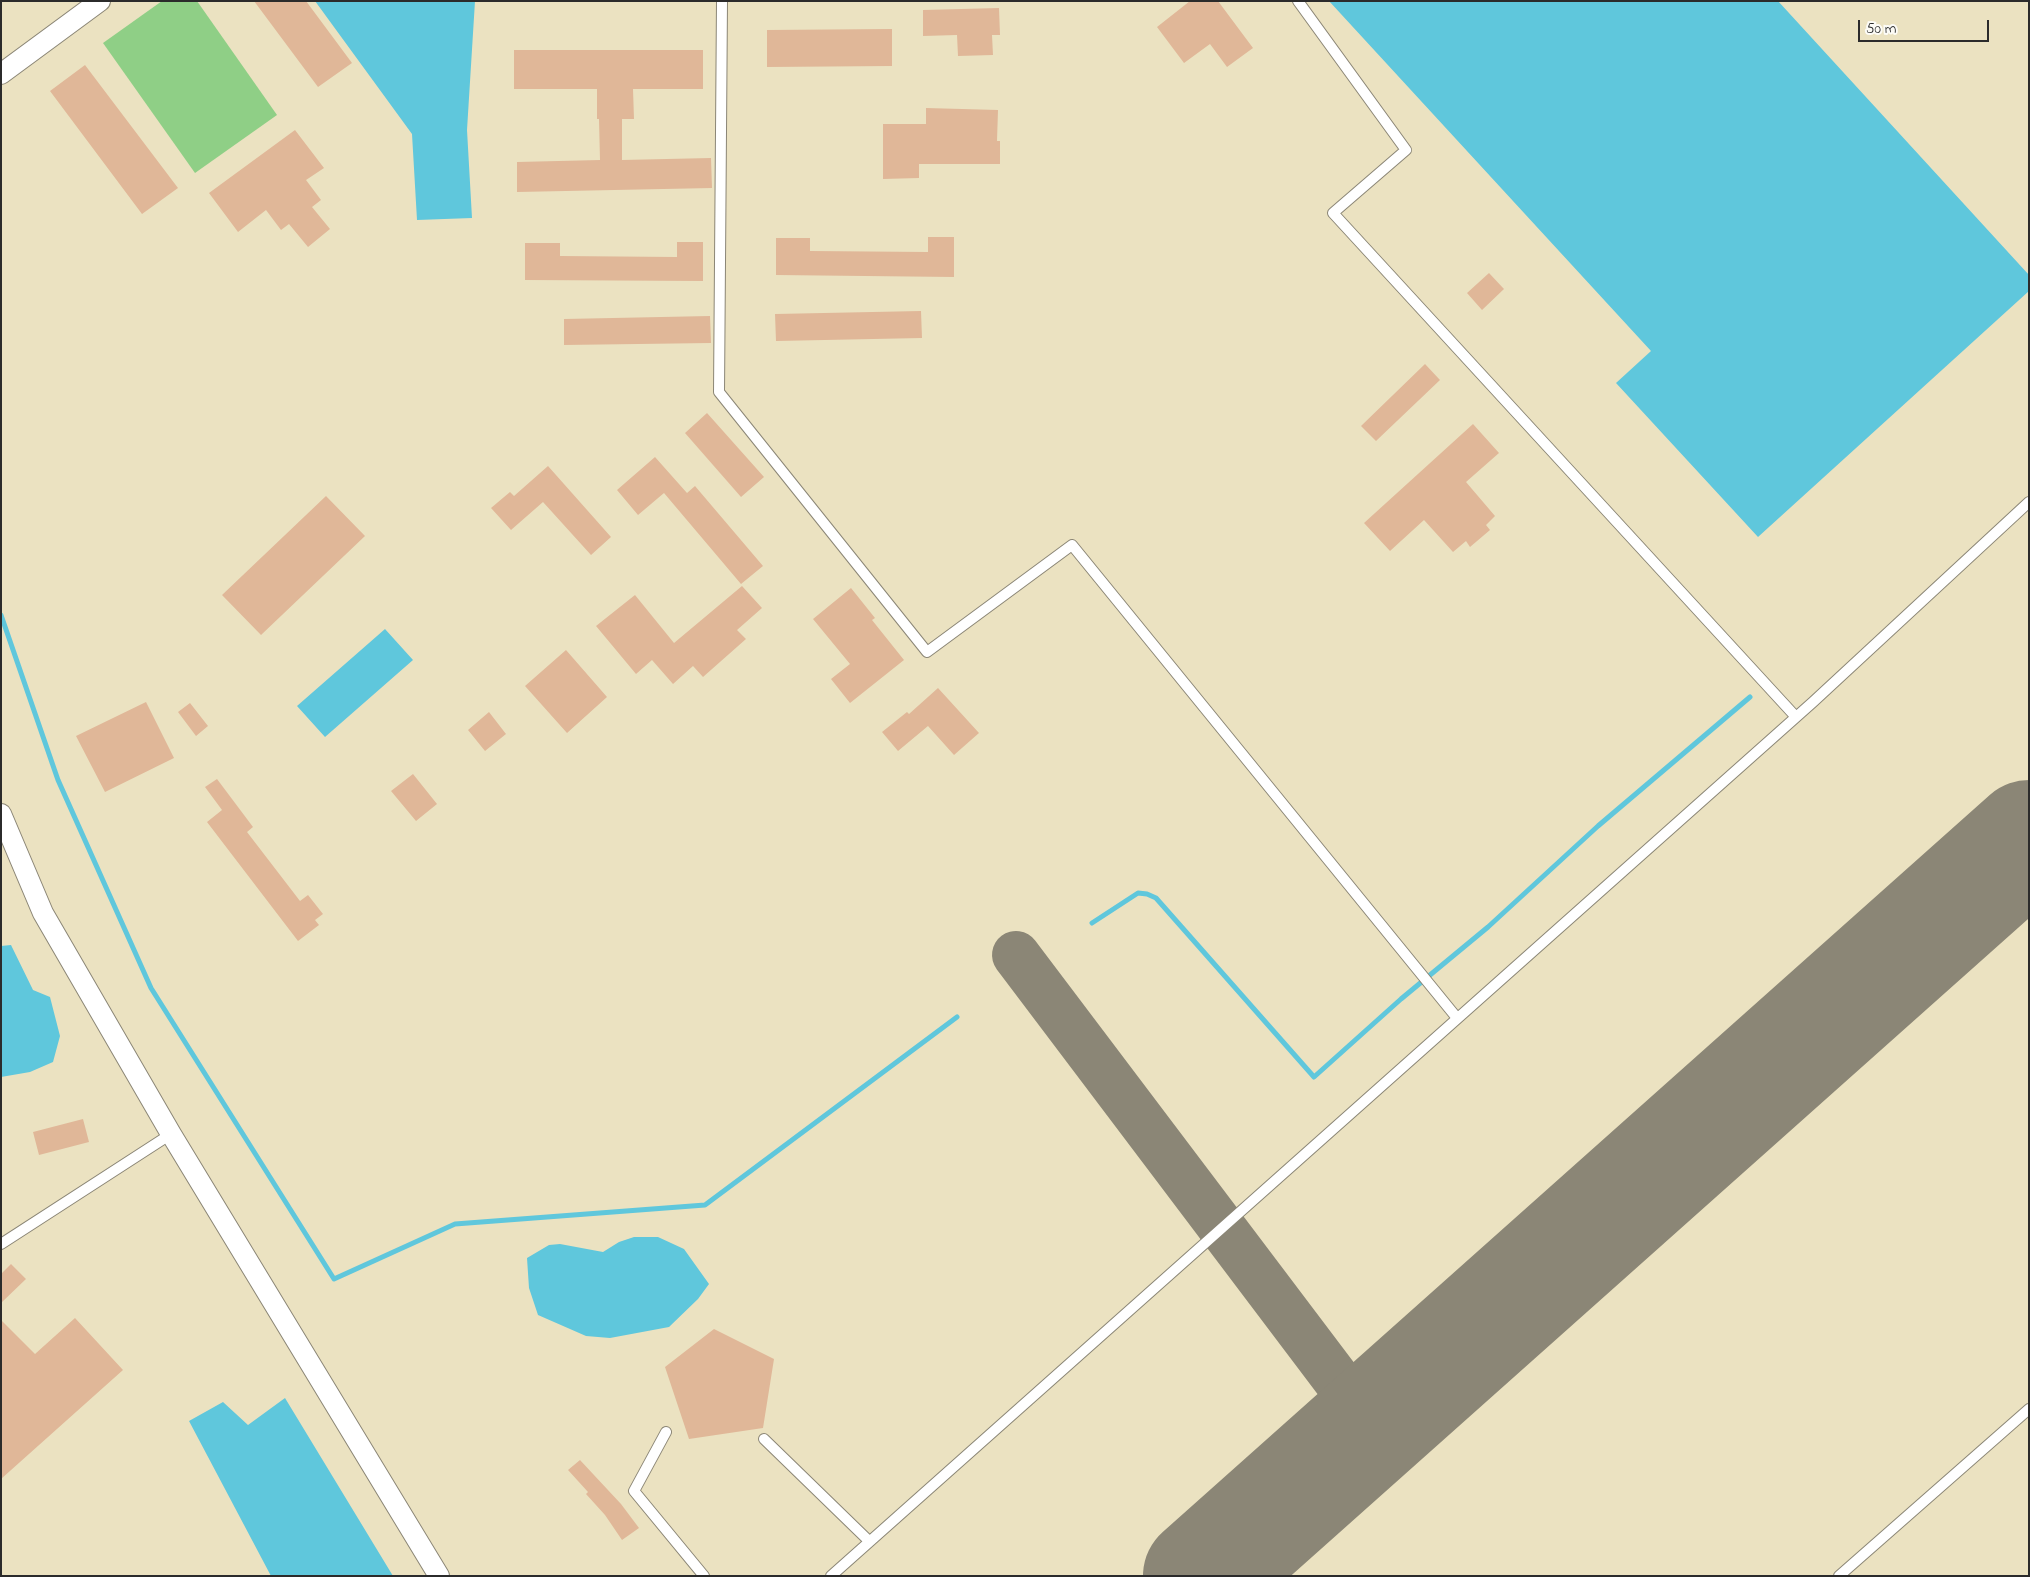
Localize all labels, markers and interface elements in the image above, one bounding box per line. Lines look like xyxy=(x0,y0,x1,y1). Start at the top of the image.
scale bar xyxy=(1860,10,1991,42)
text: 50 m xyxy=(1866,18,1896,40)

